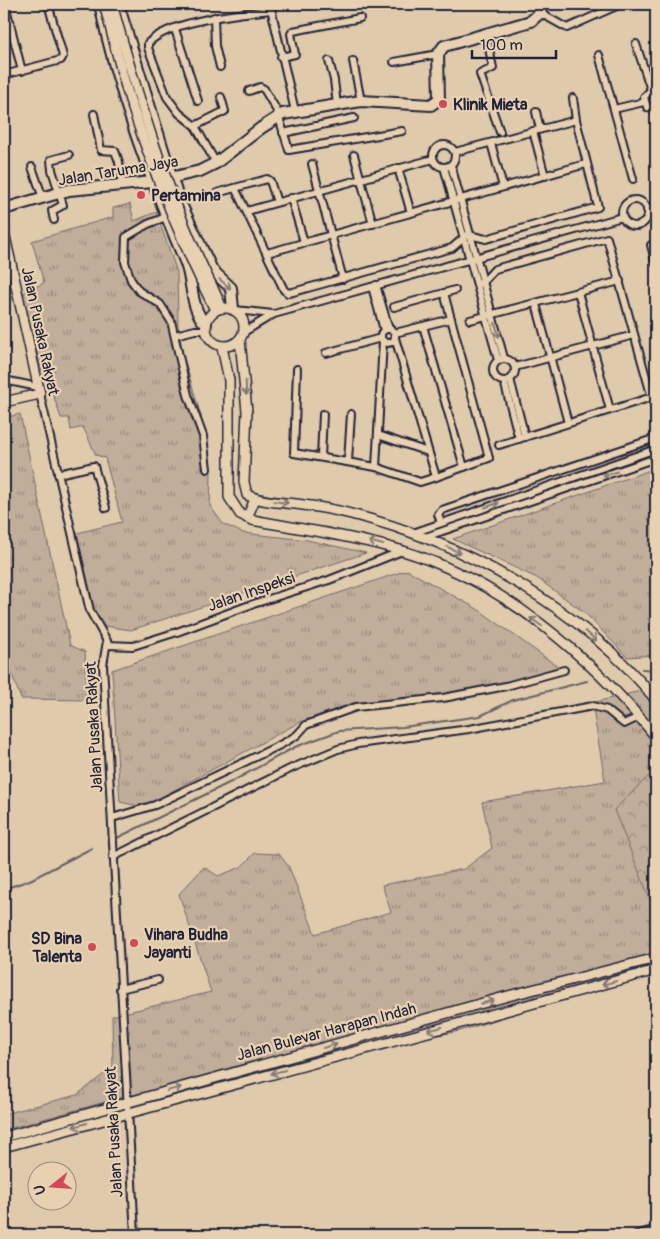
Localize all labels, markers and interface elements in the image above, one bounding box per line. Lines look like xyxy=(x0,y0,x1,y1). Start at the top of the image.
scale bar xyxy=(472,28,556,60)
text: 100 m xyxy=(480,36,523,55)
place label: Klinik Mieta xyxy=(453,95,528,115)
marker: Klinik Mieta xyxy=(437,98,449,110)
street label: Jalan Taruma Jaya xyxy=(57,152,180,190)
place label: Pertamina xyxy=(151,186,221,206)
marker: Pertamina xyxy=(135,189,147,201)
street label: Jalan Pusaka Rakyat xyxy=(17,265,64,398)
one-way arrow xyxy=(218,278,231,289)
one-way arrow xyxy=(493,321,502,337)
one-way arrow xyxy=(241,380,250,396)
one-way arrow xyxy=(603,470,618,479)
one-way arrow xyxy=(273,497,289,507)
one-way arrow xyxy=(484,500,500,509)
one-way arrow xyxy=(368,538,384,548)
one-way arrow xyxy=(446,546,461,555)
street label: Jalan Inspeksi xyxy=(205,568,298,616)
one-way arrow xyxy=(529,617,543,627)
one-way arrow xyxy=(584,630,597,641)
street label: Jalan Pusaka Rakyat xyxy=(81,660,107,793)
place label: Vihara Budha Jayanti xyxy=(144,925,228,963)
place label: SD Bina Talenta xyxy=(31,929,83,967)
marker: Vihara Budha Jayanti xyxy=(128,937,140,949)
marker: SD Bina Talenta xyxy=(86,941,98,953)
one-way arrow xyxy=(602,979,618,988)
one-way arrow xyxy=(478,997,494,1006)
street label: Jalan Bulevar Harapan Indah xyxy=(234,998,418,1066)
one-way arrow xyxy=(428,1025,444,1035)
one-way arrow xyxy=(322,1041,338,1050)
street label: Jalan Pusaka Rakyat xyxy=(101,1065,127,1198)
one-way arrow xyxy=(271,1068,287,1077)
one-way arrow xyxy=(165,1084,181,1093)
one-way arrow xyxy=(73,1121,89,1131)
north arrow xyxy=(28,1162,78,1212)
text: U xyxy=(31,1183,50,1197)

